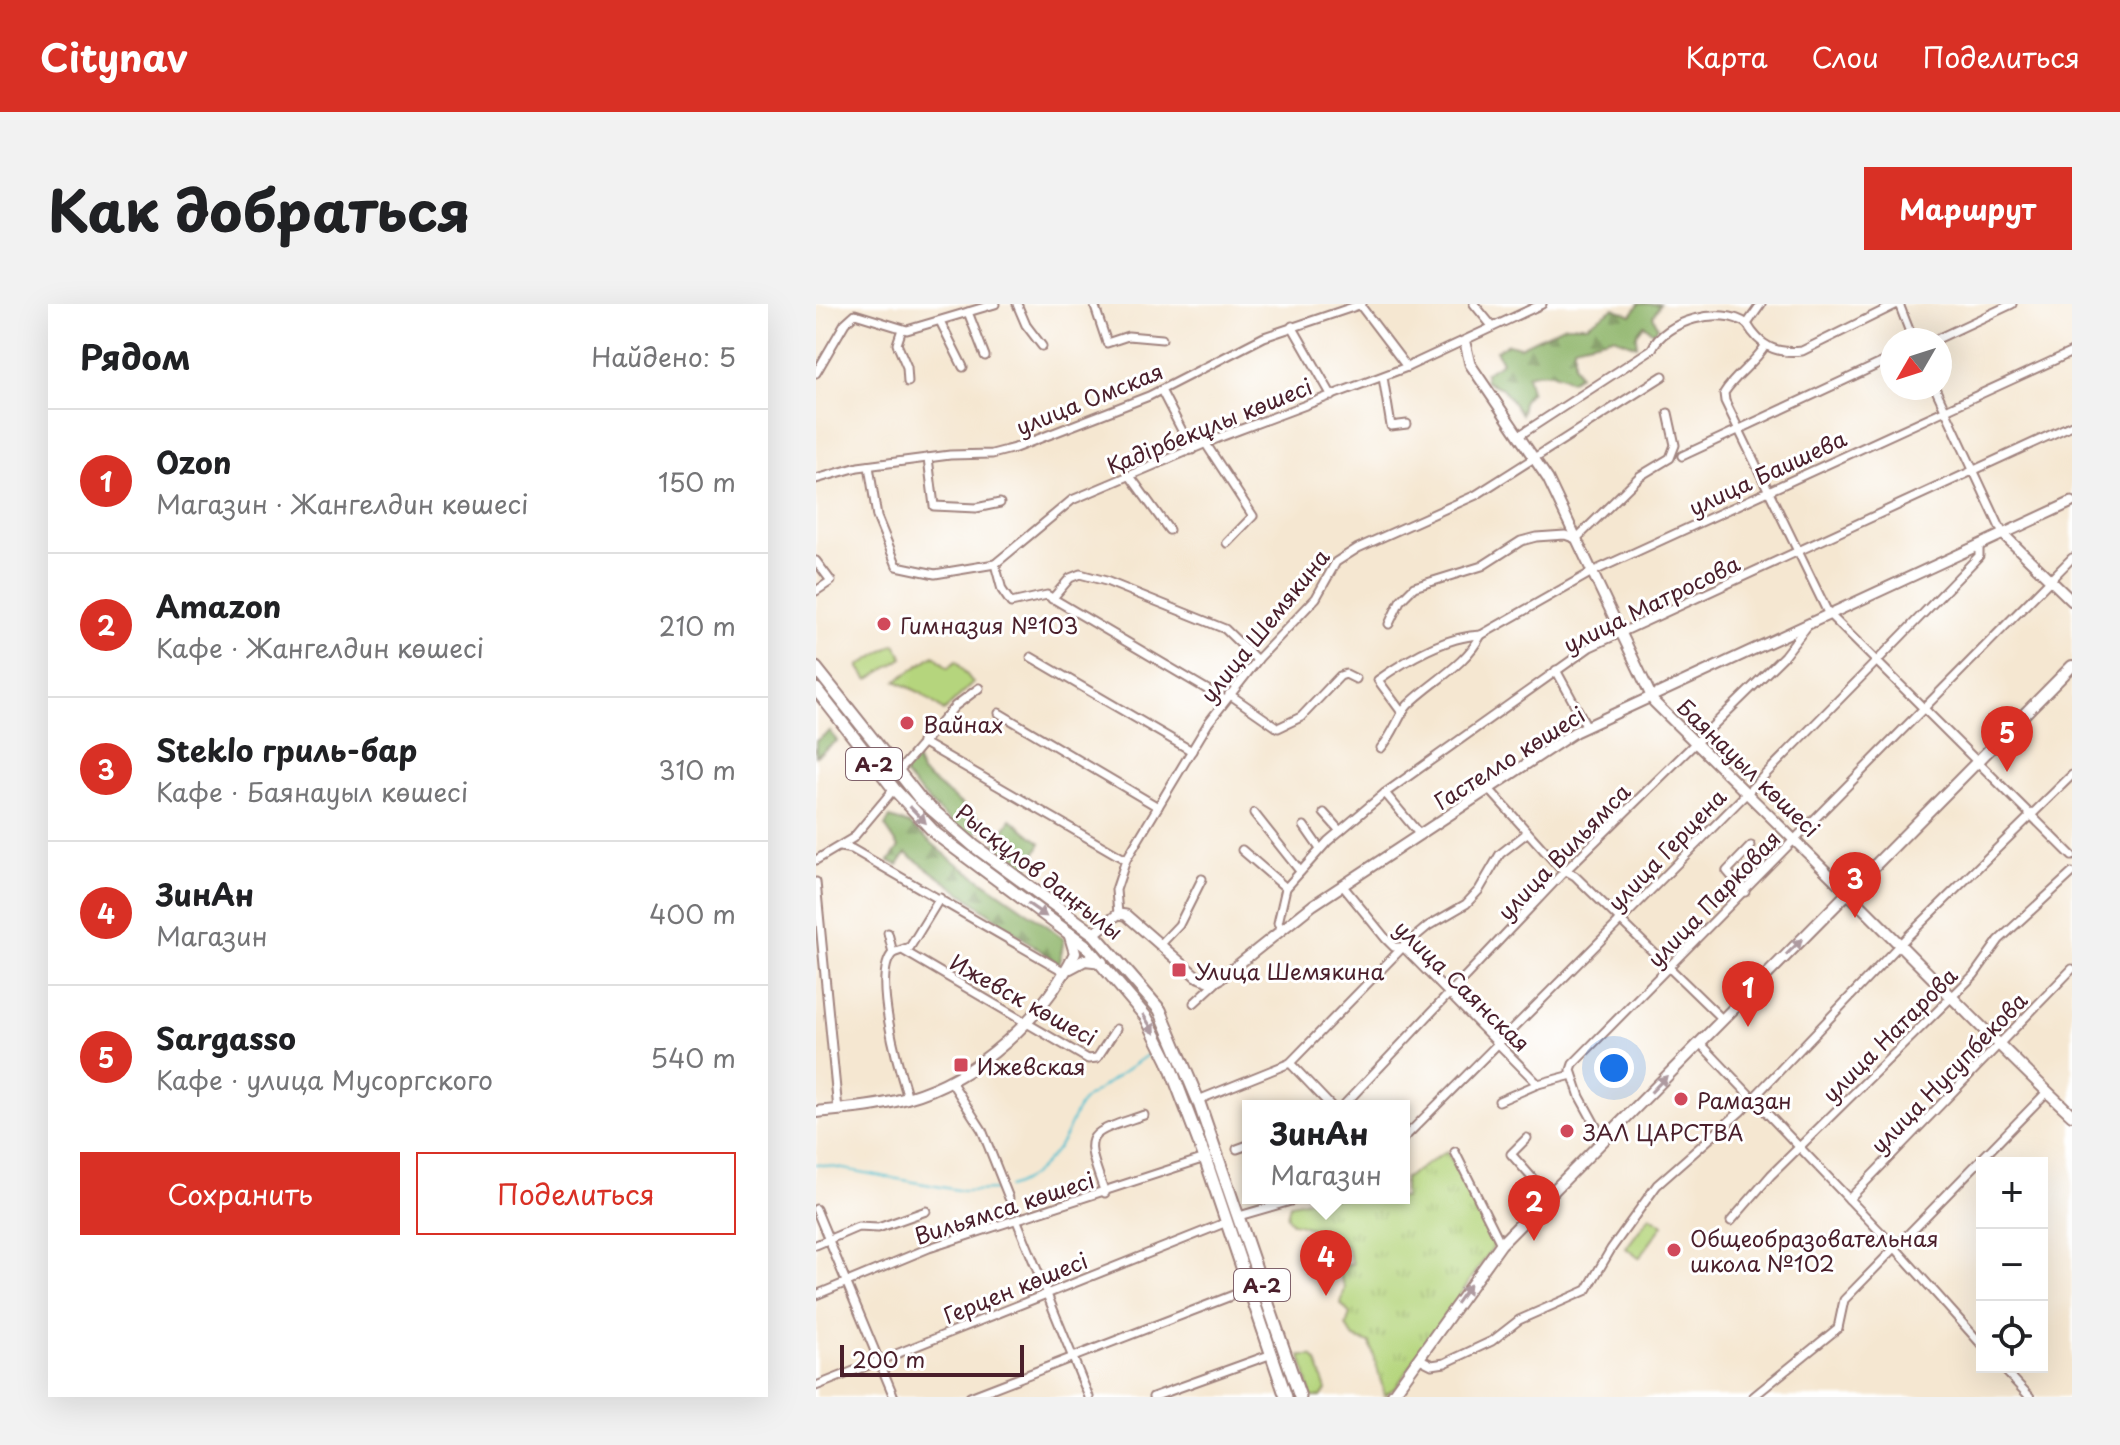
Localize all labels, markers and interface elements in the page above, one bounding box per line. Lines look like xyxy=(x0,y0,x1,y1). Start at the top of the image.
text: Citynav xyxy=(40,28,188,85)
text: Карта xyxy=(1685,35,1768,78)
text: Слои xyxy=(1812,35,1879,78)
text: Поделиться xyxy=(1923,35,2080,78)
text: Как добраться xyxy=(48,166,471,251)
button: Маршрут xyxy=(1864,167,2072,250)
north arrow xyxy=(1880,328,1952,400)
text: Рядом xyxy=(80,330,191,382)
text: Найдено: 5 xyxy=(591,337,736,376)
street label: улица Омская xyxy=(1010,353,1168,443)
street label: Қадірбекұлы көшесі xyxy=(1101,369,1317,481)
street label: улица Баишева xyxy=(1683,421,1852,523)
text: Ozon xyxy=(156,439,231,484)
text: 1 xyxy=(100,462,112,501)
text: 150 m xyxy=(658,462,736,501)
text: Магазин · Жангелдин көшесі xyxy=(156,484,529,523)
street label: улица Шемякина xyxy=(1192,541,1337,709)
street label: улица Матросова xyxy=(1557,546,1745,660)
text: Amazon xyxy=(156,583,281,628)
text: 2 xyxy=(97,606,115,645)
text: 210 m xyxy=(659,606,736,645)
place label: Гимназия №103 xyxy=(900,608,1078,641)
marker: Гимназия №103 xyxy=(875,615,893,633)
text: Кафе · Жангелдин көшесі xyxy=(156,628,484,667)
street label: Баянауыл көшесі xyxy=(1670,690,1828,844)
street label: Гастелло көшесі xyxy=(1427,697,1591,817)
pin: 5 xyxy=(1981,706,2033,772)
place label: Вайнах xyxy=(923,707,1003,740)
marker: Вайнах xyxy=(898,714,916,732)
text: Steklo гриль-бар xyxy=(156,727,417,772)
road number: A-2 xyxy=(846,748,902,780)
text: 3 xyxy=(97,750,115,789)
text: 310 m xyxy=(658,750,736,789)
text: Кафе · Баянауыл көшесі xyxy=(156,772,468,811)
street label: улица Вильямса xyxy=(1489,775,1637,927)
street label: улица Герцена xyxy=(1599,780,1733,918)
street label: Рысқұлов даңғылы xyxy=(949,795,1131,947)
one-way arrow xyxy=(908,805,926,824)
street label: улица Парковая xyxy=(1639,822,1787,974)
pin: 3 xyxy=(1829,852,1881,918)
text: ЗинАн xyxy=(156,871,254,916)
text: 4 xyxy=(97,894,115,933)
text: 400 m xyxy=(649,894,736,933)
one-way arrow xyxy=(1026,902,1047,917)
street label: улица Саянская xyxy=(1388,911,1538,1059)
text: Магазин xyxy=(156,916,267,955)
one-way arrow xyxy=(1784,938,1803,957)
street label: Ижевск көшесі xyxy=(945,945,1103,1053)
place label: Улица Шемякина xyxy=(1195,954,1384,987)
street label: улица Натарова xyxy=(1814,959,1964,1109)
marker: Улица Шемякина xyxy=(1170,961,1188,979)
pin: 1 xyxy=(1722,961,1774,1027)
street label: улица Нусупбекова xyxy=(1862,984,2034,1160)
one-way arrow xyxy=(1142,1013,1156,1035)
text: Sargasso xyxy=(156,1015,296,1060)
text: 5 xyxy=(98,1038,114,1077)
text: 540 m xyxy=(650,1038,736,1077)
your location xyxy=(1594,1048,1634,1088)
place label: Ижевская xyxy=(977,1049,1086,1082)
marker: Ижевская xyxy=(952,1056,970,1074)
text: Кафе · улица Мусоргского xyxy=(156,1060,493,1099)
one-way arrow xyxy=(1650,1075,1668,1094)
place label: Рамазан xyxy=(1697,1083,1792,1116)
marker: Рамазан xyxy=(1672,1090,1690,1108)
popup xyxy=(1242,1100,1410,1204)
text: ЗинАн xyxy=(1270,1110,1368,1155)
place label: ЗАЛ ЦАРСТВА xyxy=(1583,1115,1743,1148)
marker: ЗАЛ ЦАРСТВА xyxy=(1558,1122,1576,1140)
button: Сохранить xyxy=(80,1152,400,1235)
button: Поделиться xyxy=(416,1152,736,1235)
text: Магазин xyxy=(1270,1155,1382,1194)
map controls xyxy=(1976,1157,2048,1373)
button: + xyxy=(1976,1157,2048,1229)
street label: Вильямса көшесі xyxy=(910,1162,1098,1252)
pin: 2 xyxy=(1508,1175,1560,1241)
place label: Общеобразовательная школа №102 xyxy=(1690,1221,1939,1279)
button: − xyxy=(1976,1229,2048,1301)
pin: 4 xyxy=(1300,1230,1352,1296)
marker: Общеобразовательная школа №102 xyxy=(1665,1241,1683,1259)
street label: Герцен көшесі xyxy=(938,1243,1092,1331)
road number: A-2 xyxy=(1234,1269,1290,1301)
one-way arrow xyxy=(1454,1284,1470,1304)
button: locate xyxy=(1976,1301,2048,1373)
scale bar xyxy=(840,1341,1024,1377)
text: 200 m xyxy=(852,1342,925,1375)

